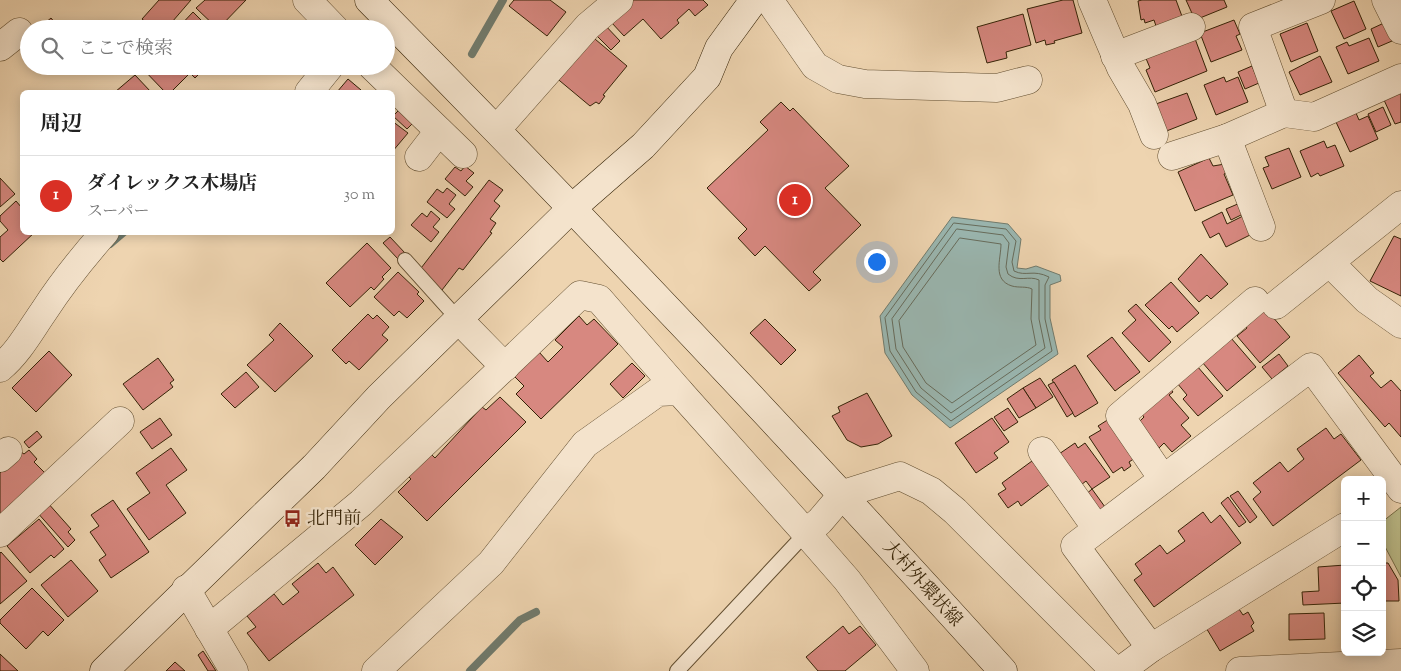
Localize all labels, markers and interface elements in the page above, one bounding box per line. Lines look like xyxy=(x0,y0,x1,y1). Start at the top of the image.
search box xyxy=(20,20,395,75)
icon: search xyxy=(38,34,66,62)
text: ここで検索 xyxy=(78,36,173,63)
text: 周辺 xyxy=(40,110,82,140)
text: ダイレックス木場店 xyxy=(87,171,257,198)
pin: 1 xyxy=(779,181,811,219)
text: 1 xyxy=(53,184,59,207)
text: 30 m xyxy=(344,184,375,207)
text: スーパー xyxy=(87,201,149,224)
your location xyxy=(864,249,890,275)
map controls xyxy=(1341,476,1386,656)
button: + xyxy=(1341,476,1386,521)
place label: 北門前 xyxy=(307,507,361,533)
bus stop icon: 北門前 xyxy=(283,508,303,528)
button: − xyxy=(1341,521,1386,566)
street label: 大村外環状線 xyxy=(876,536,967,633)
button: locate xyxy=(1341,566,1386,611)
button: layers xyxy=(1341,611,1386,656)

